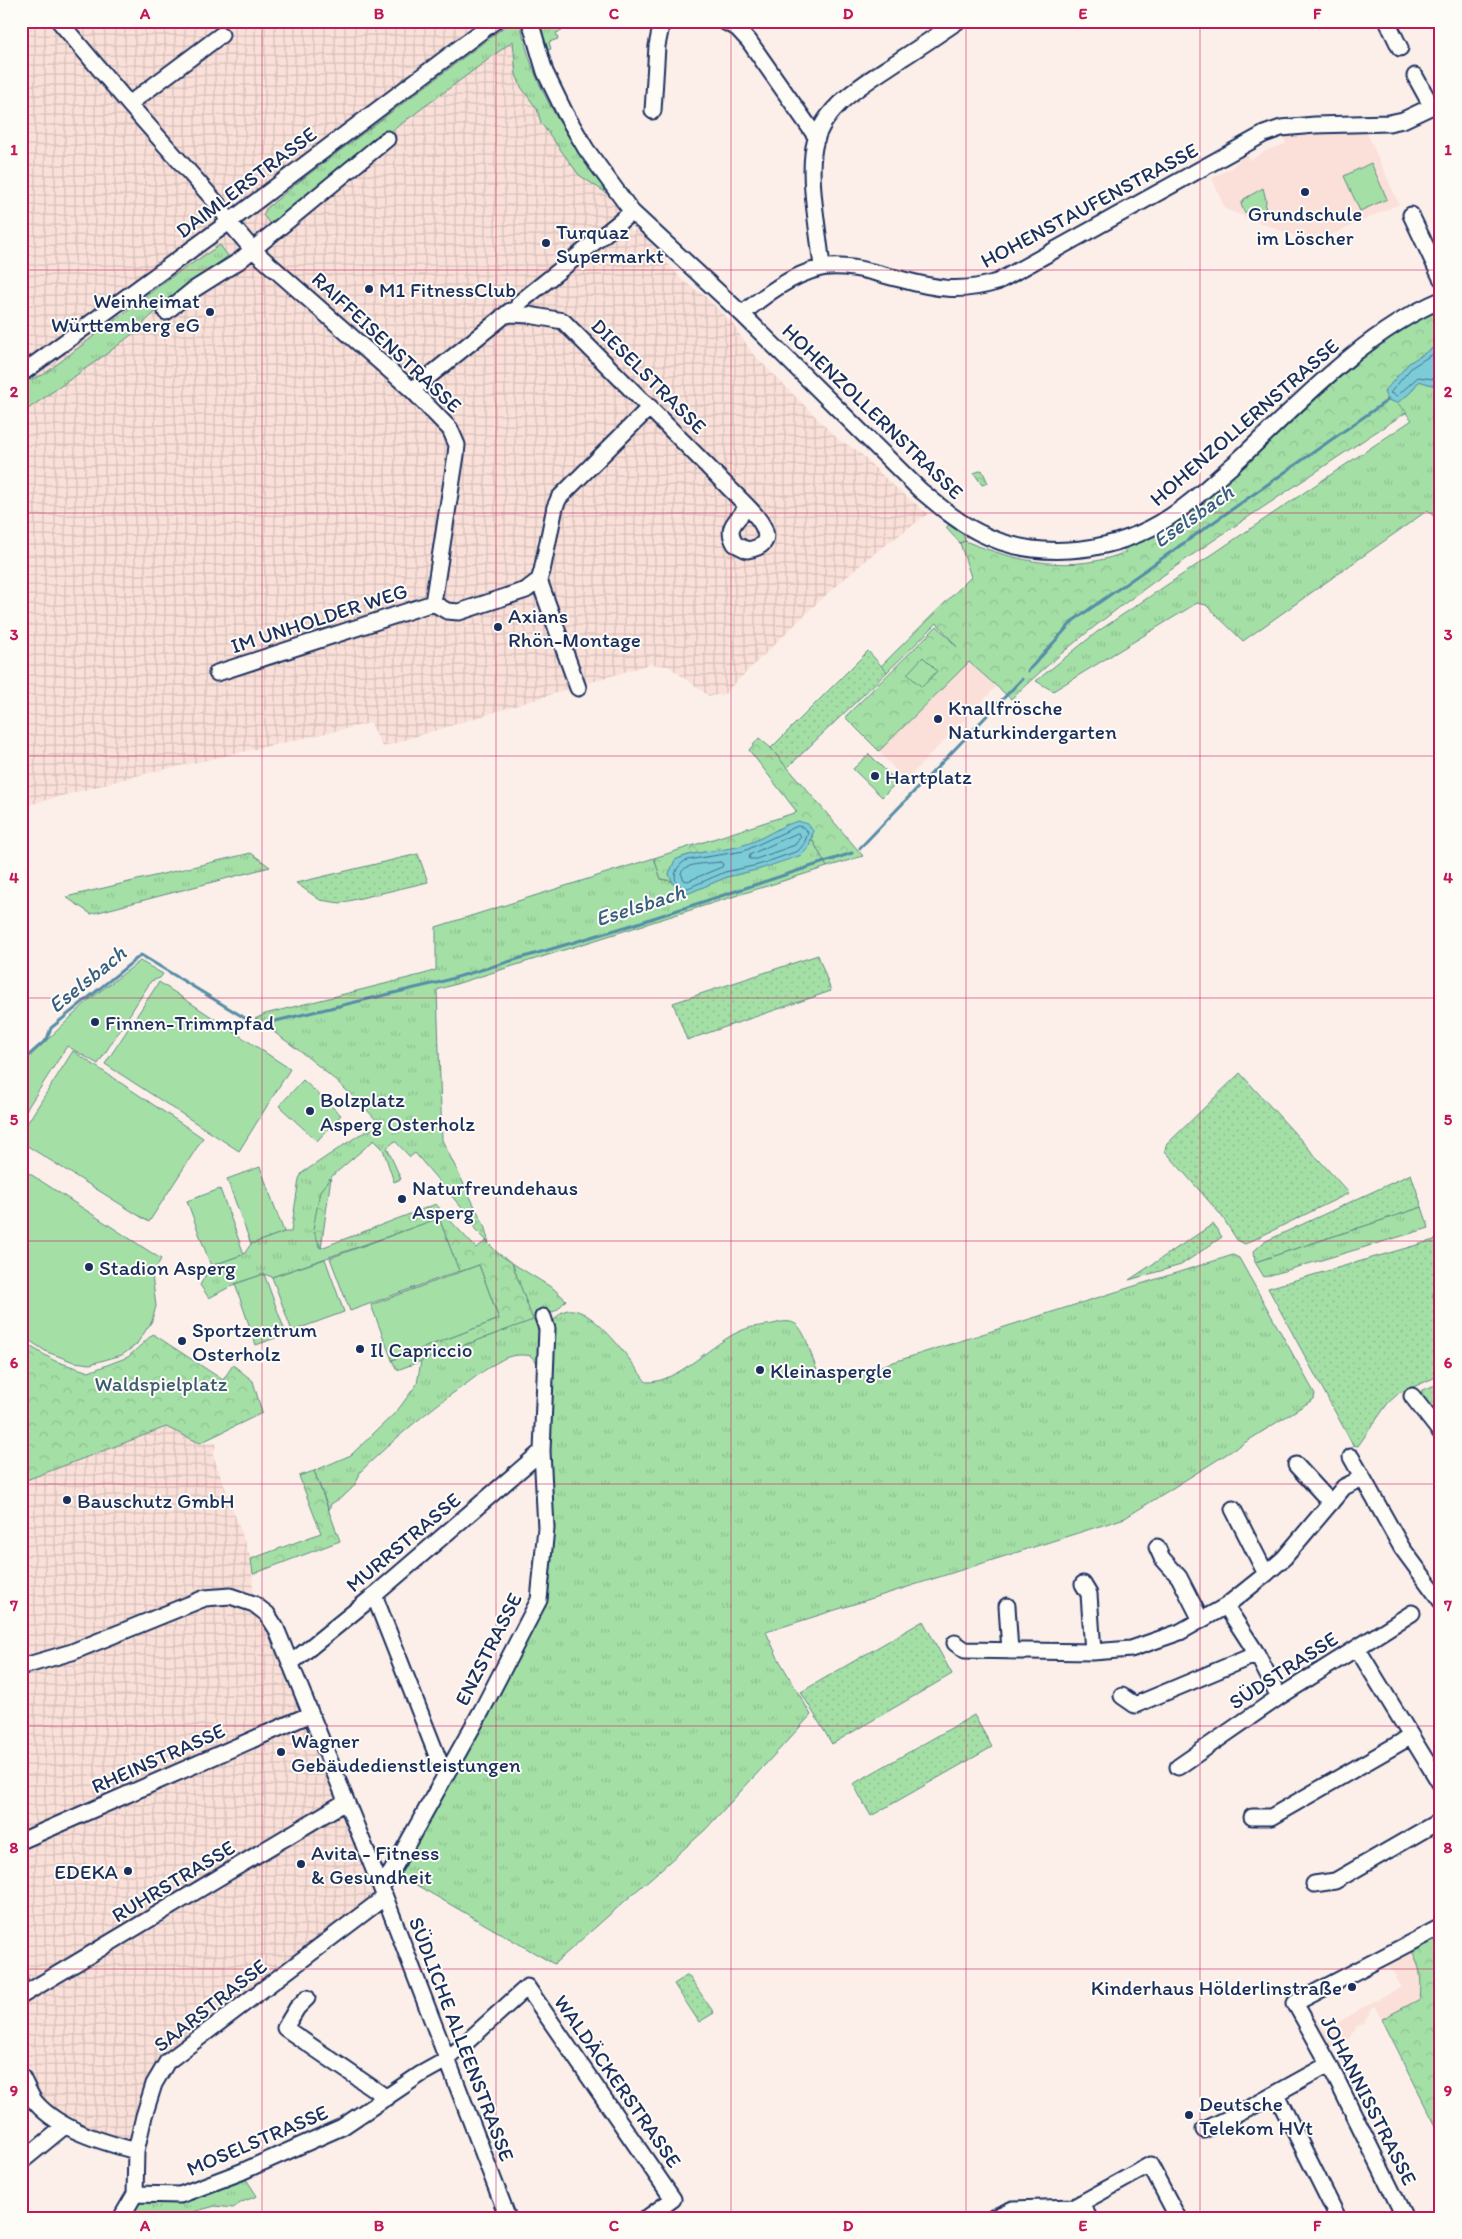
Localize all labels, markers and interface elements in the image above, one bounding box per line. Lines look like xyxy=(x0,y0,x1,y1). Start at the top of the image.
text: A xyxy=(139,4,151,23)
text: B xyxy=(374,4,385,23)
text: C xyxy=(609,4,620,23)
text: D xyxy=(843,4,854,23)
text: E xyxy=(1079,4,1088,23)
text: F xyxy=(1313,4,1322,23)
street label: DAIMLERSTRASSE xyxy=(171,121,321,243)
street label: HOHENSTAUFENSTRASSE xyxy=(976,137,1202,273)
text: 1 xyxy=(10,140,18,159)
text: 1 xyxy=(1444,140,1452,159)
marker: Grundschule im Löscher xyxy=(1299,186,1311,198)
place label: Grundschule im Löscher xyxy=(1248,201,1362,250)
place label: Turquaz Supermarkt xyxy=(556,219,664,268)
marker: Turquaz Supermarkt xyxy=(540,237,552,249)
street label: RAIFFEISENSTRASSE xyxy=(307,266,467,418)
place label: M1 FitnessClub xyxy=(379,277,516,302)
marker: M1 FitnessClub xyxy=(363,283,375,295)
place label: Weinheimat Württemberg eG xyxy=(51,288,200,337)
marker: Weinheimat Württemberg eG xyxy=(204,306,216,318)
street label: DIESELSTRASSE xyxy=(586,313,712,439)
street label: HOHENZOLLERNSTRASSE xyxy=(777,318,969,504)
street label: HOHENZOLLERNSTRASSE xyxy=(1144,333,1344,511)
text: 2 xyxy=(10,382,19,401)
text: 2 xyxy=(1444,382,1453,401)
water label: Eselsbach xyxy=(1147,478,1239,554)
street label: IM UNHOLDER WEG xyxy=(228,578,410,658)
place label: Axians Rhön-Montage xyxy=(508,603,641,652)
marker: Axians Rhön-Montage xyxy=(492,621,504,633)
text: 3 xyxy=(10,625,19,644)
text: 3 xyxy=(1444,625,1453,644)
place label: Knallfrösche Naturkindergarten xyxy=(948,695,1117,744)
marker: Knallfrösche Naturkindergarten xyxy=(932,713,944,725)
place label: Hartplatz xyxy=(885,764,972,789)
marker: Hartplatz xyxy=(869,770,881,782)
text: 4 xyxy=(9,868,19,887)
text: 4 xyxy=(1443,868,1453,887)
water label: Eselsbach xyxy=(592,878,688,932)
water label: Eselsbach xyxy=(43,939,132,1019)
place label: Finnen-Trimmpfad xyxy=(105,1010,275,1035)
marker: Finnen-Trimmpfad xyxy=(89,1016,101,1028)
place label: Bolzplatz Asperg Osterholz xyxy=(320,1087,475,1136)
marker: Bolzplatz Asperg Osterholz xyxy=(304,1105,316,1117)
text: 5 xyxy=(10,1110,19,1129)
text: 5 xyxy=(1444,1110,1453,1129)
place label: Naturfreundehaus Asperg xyxy=(412,1175,578,1224)
marker: Naturfreundehaus Asperg xyxy=(396,1193,408,1205)
place label: Stadion Asperg xyxy=(99,1255,236,1280)
marker: Stadion Asperg xyxy=(83,1261,95,1273)
place label: Sportzentrum Osterholz xyxy=(192,1317,317,1366)
marker: Sportzentrum Osterholz xyxy=(176,1335,188,1347)
place label: Il Capriccio xyxy=(370,1337,473,1362)
marker: Il Capriccio xyxy=(354,1343,366,1355)
text: 6 xyxy=(10,1353,19,1372)
text: 6 xyxy=(1444,1353,1453,1372)
place label: Kleinaspergle xyxy=(770,1358,892,1383)
marker: Kleinaspergle xyxy=(754,1364,766,1376)
park label: Waldspielplatz xyxy=(95,1371,228,1396)
street label: MURRSTRASSE xyxy=(341,1487,465,1597)
place label: Bauschutz GmbH xyxy=(77,1488,235,1513)
marker: Bauschutz GmbH xyxy=(61,1494,73,1506)
street label: ENZSTRASSE xyxy=(449,1589,527,1709)
text: 7 xyxy=(9,1596,18,1615)
text: 7 xyxy=(1443,1596,1452,1615)
street label: SÜDSTRASSE xyxy=(1224,1626,1342,1714)
street label: RHEINSTRASSE xyxy=(87,1717,229,1799)
place label: Wagner Gebäudedienstleistungen xyxy=(291,1728,521,1777)
marker: Wagner Gebäudedienstleistungen xyxy=(275,1746,287,1758)
street label: RUHRSTRASSE xyxy=(107,1834,239,1928)
text: 8 xyxy=(10,1838,19,1857)
text: 8 xyxy=(1444,1838,1453,1857)
place label: Avita - Fitness & Gesundheit xyxy=(311,1840,439,1889)
marker: Avita - Fitness & Gesundheit xyxy=(295,1858,307,1870)
place label: EDEKA xyxy=(54,1859,119,1884)
marker: EDEKA xyxy=(122,1865,134,1877)
street label: SÜDLICHE ALLEENSTRASSE xyxy=(404,1913,520,2165)
street label: SAARSTRASSE xyxy=(148,1953,272,2057)
place label: Kinderhaus Hölderlinstraße xyxy=(1091,1975,1342,2000)
marker: Kinderhaus Hölderlinstraße xyxy=(1346,1981,1358,1993)
street label: WALDÄCKERSTRASSE xyxy=(549,1990,687,2172)
street label: JOHANNISSTRASSE xyxy=(1315,2011,1423,2189)
text: 9 xyxy=(10,2081,18,2100)
text: 9 xyxy=(1444,2081,1452,2100)
place label: Deutsche Telekom HVt xyxy=(1199,2091,1313,2140)
street label: MOSELSTRASSE xyxy=(183,2099,331,2181)
marker: Deutsche Telekom HVt xyxy=(1183,2109,1195,2121)
text: A xyxy=(139,2216,151,2235)
text: B xyxy=(374,2216,385,2235)
text: C xyxy=(609,2216,620,2235)
text: D xyxy=(843,2216,854,2235)
text: E xyxy=(1079,2216,1088,2235)
text: F xyxy=(1313,2216,1322,2235)

